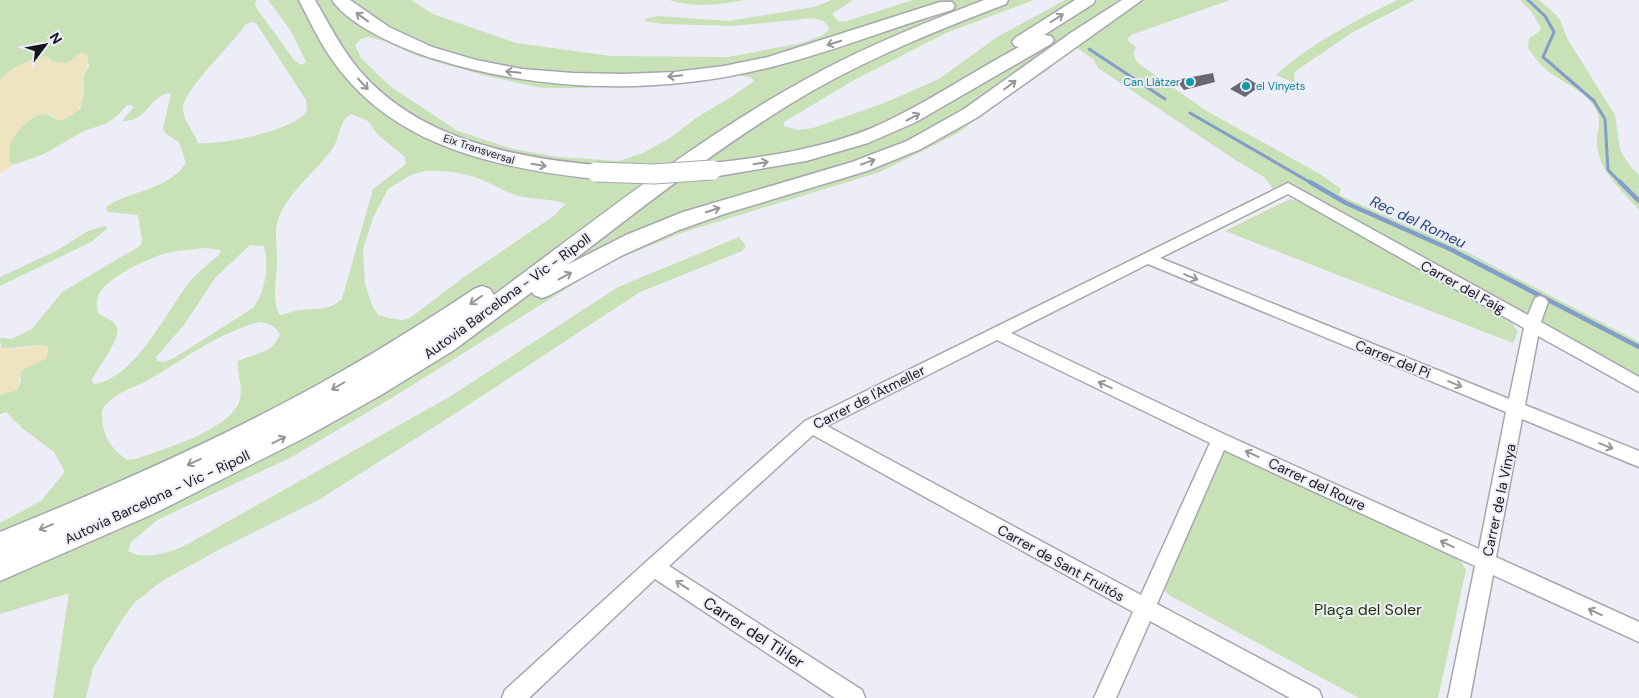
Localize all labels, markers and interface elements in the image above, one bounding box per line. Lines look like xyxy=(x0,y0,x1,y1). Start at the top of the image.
one-way arrow xyxy=(355,12,369,22)
one-way arrow xyxy=(1050,12,1064,23)
north arrow xyxy=(20,20,70,70)
text: N xyxy=(46,29,66,47)
one-way arrow xyxy=(826,39,842,48)
one-way arrow xyxy=(505,67,521,77)
one-way arrow xyxy=(667,72,683,81)
place label: Can Llàtzer xyxy=(1123,75,1180,89)
marker: Can Llàtzer xyxy=(1184,76,1196,88)
one-way arrow xyxy=(357,78,369,90)
one-way arrow xyxy=(1003,79,1016,90)
place label: el Vinyets xyxy=(1256,79,1305,93)
marker: el Vinyets xyxy=(1240,80,1252,92)
one-way arrow xyxy=(905,112,920,122)
street label: Eix Transversal xyxy=(442,131,516,167)
one-way arrow xyxy=(860,157,875,166)
one-way arrow xyxy=(752,158,768,168)
one-way arrow xyxy=(530,161,546,171)
water label: Rec del Romeu xyxy=(1367,191,1470,253)
one-way arrow xyxy=(705,205,721,215)
street label: Autovia Barcelona - Vic - Ripoll xyxy=(420,229,594,363)
street label: Carrer del Faig xyxy=(1418,256,1509,318)
one-way arrow xyxy=(557,271,572,281)
one-way arrow xyxy=(1183,273,1198,282)
one-way arrow xyxy=(469,295,483,305)
street label: Carrer del Pi xyxy=(1353,336,1433,382)
street label: Carrer de l'Atmeller xyxy=(810,361,928,433)
one-way arrow xyxy=(1098,380,1113,389)
one-way arrow xyxy=(1447,380,1462,390)
one-way arrow xyxy=(331,381,346,391)
one-way arrow xyxy=(271,435,286,444)
one-way arrow xyxy=(1598,441,1613,451)
street label: Carrer de la Vinya xyxy=(1478,442,1520,558)
street label: Autovia Barcelona - Vic - Ripoll xyxy=(62,446,252,548)
one-way arrow xyxy=(1245,449,1260,459)
street label: Carrer del Roure xyxy=(1265,454,1369,514)
one-way arrow xyxy=(187,457,202,467)
street label: Carrer de Sant Fruitós xyxy=(994,521,1128,605)
one-way arrow xyxy=(39,523,54,533)
one-way arrow xyxy=(1440,538,1455,548)
one-way arrow xyxy=(675,579,689,589)
street label: Carrer del Til·ler xyxy=(699,592,808,673)
park label: Plaça del Soler xyxy=(1314,599,1422,620)
one-way arrow xyxy=(1588,606,1603,616)

